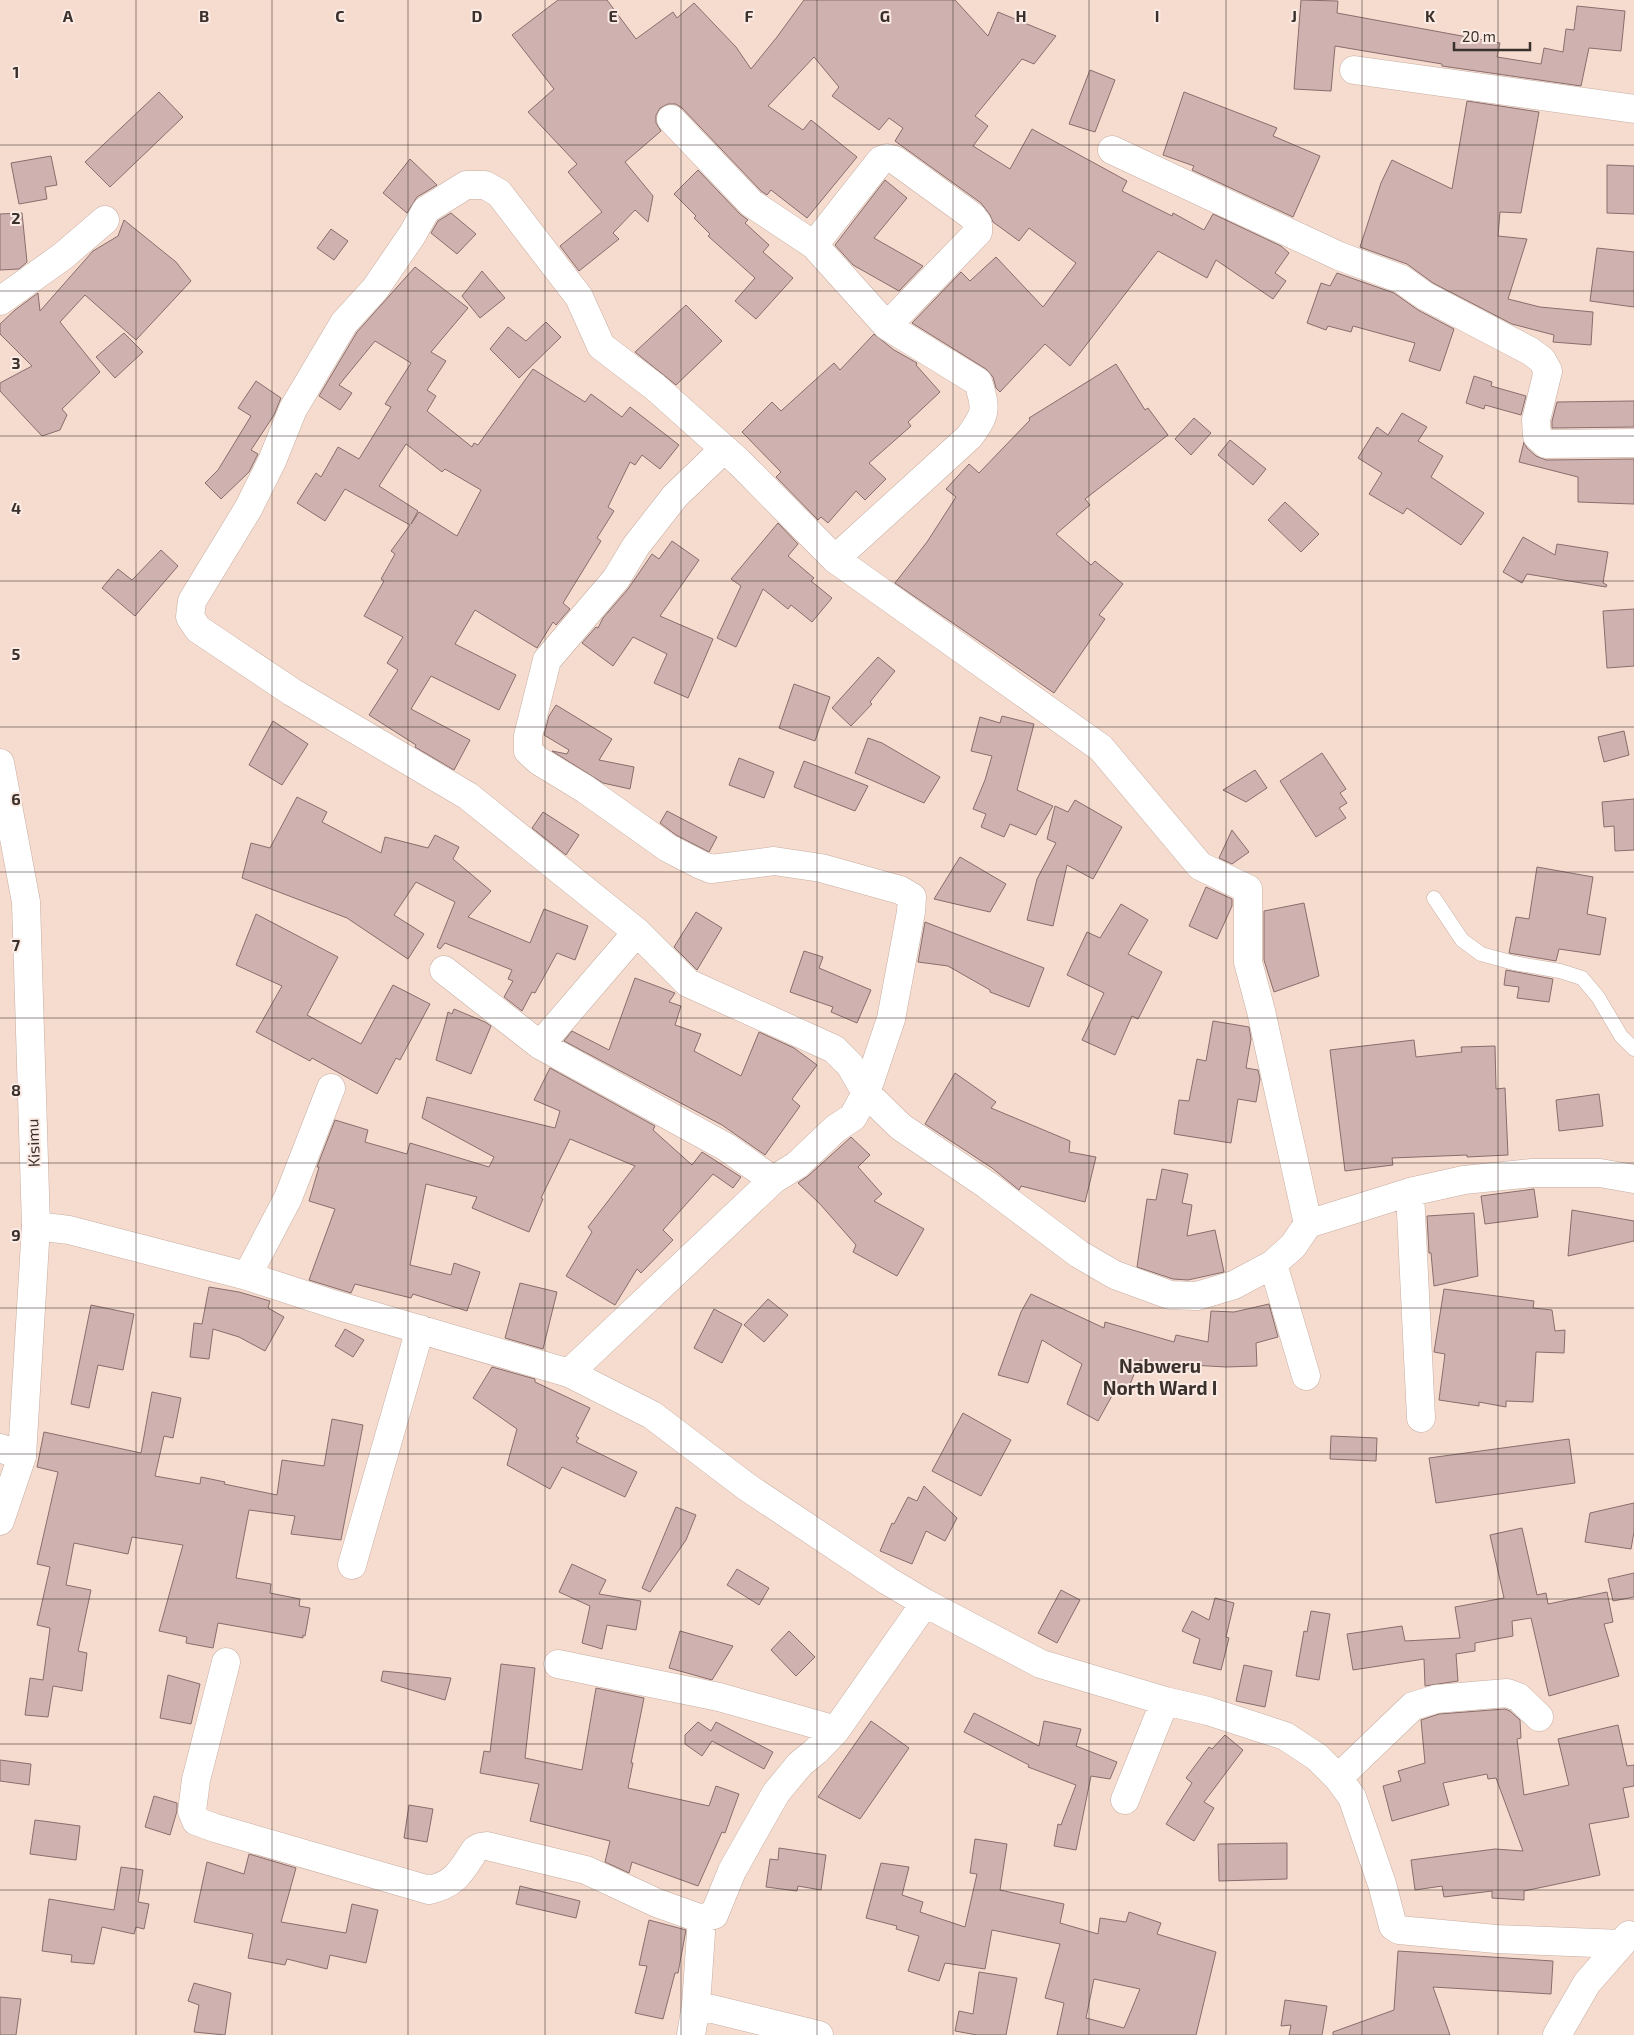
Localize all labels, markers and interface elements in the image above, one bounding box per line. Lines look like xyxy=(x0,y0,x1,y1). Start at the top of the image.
text: A xyxy=(63,6,74,25)
text: B xyxy=(199,6,209,25)
text: C xyxy=(335,6,345,25)
text: D xyxy=(472,6,483,25)
text: E xyxy=(608,6,618,25)
text: F xyxy=(745,6,754,25)
text: G xyxy=(880,6,890,25)
text: H xyxy=(1015,6,1027,25)
text: I xyxy=(1155,6,1159,25)
text: J xyxy=(1291,6,1297,25)
text: K xyxy=(1425,6,1436,25)
scale bar xyxy=(1454,20,1530,52)
text: 20 m xyxy=(1462,27,1496,45)
text: 1 xyxy=(13,62,19,81)
text: 2 xyxy=(11,208,21,227)
text: 3 xyxy=(11,353,21,372)
text: 4 xyxy=(11,498,21,517)
text: 5 xyxy=(12,644,21,663)
text: 6 xyxy=(11,789,21,808)
text: 7 xyxy=(12,935,21,954)
text: 8 xyxy=(11,1080,21,1099)
street label: Kisimu xyxy=(22,1118,43,1168)
text: 9 xyxy=(11,1225,21,1244)
district label: Nabweru North Ward I xyxy=(1103,1354,1217,1399)

